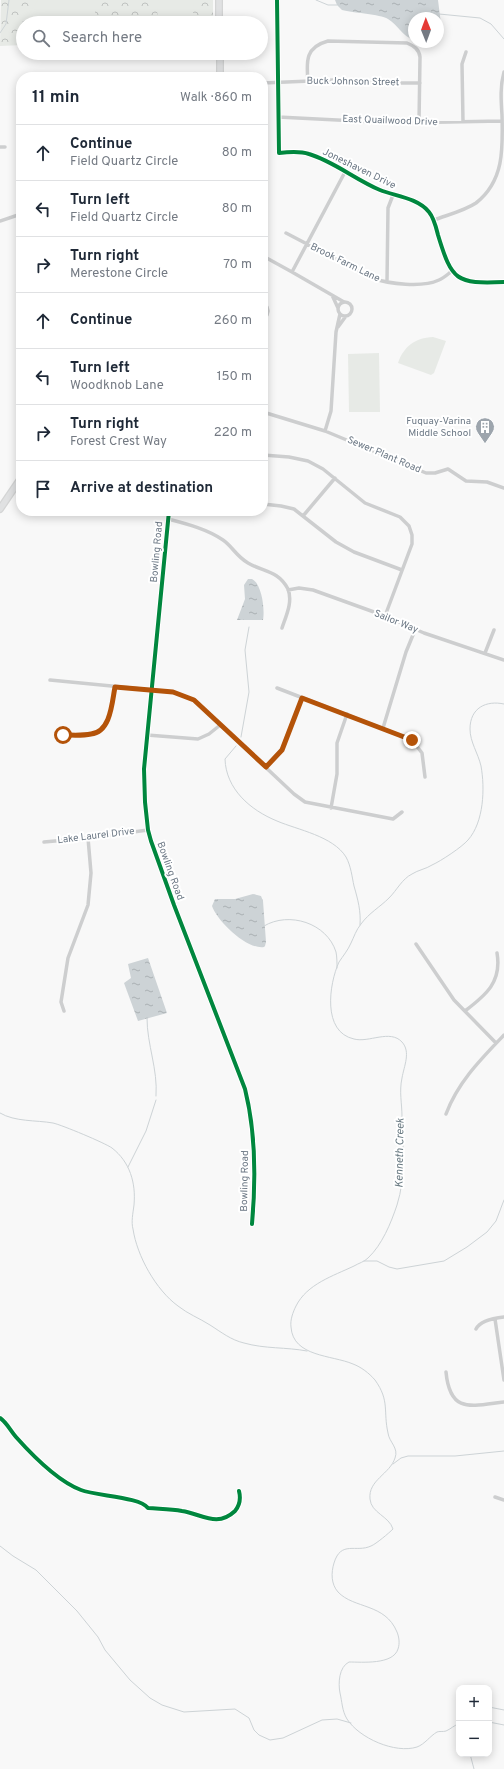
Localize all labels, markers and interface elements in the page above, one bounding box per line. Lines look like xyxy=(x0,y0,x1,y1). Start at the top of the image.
north arrow xyxy=(408,12,444,48)
search box xyxy=(16,16,268,60)
icon: search xyxy=(30,27,52,49)
text: Search here xyxy=(62,29,142,48)
street label: Buck Johnson Street xyxy=(306,75,400,89)
text: 11 min xyxy=(32,87,80,109)
text: Walk · 860 m xyxy=(180,90,252,106)
street label: East Quailwood Drive xyxy=(342,113,438,129)
text: Continue xyxy=(70,135,132,154)
icon: ahead xyxy=(32,142,54,164)
text: 80 m xyxy=(222,145,252,161)
street label: Joneshaven Drive xyxy=(320,146,398,192)
text: Field Quartz Circle xyxy=(70,154,178,170)
text: Turn left xyxy=(70,191,130,210)
icon: left xyxy=(32,198,54,220)
text: 80 m xyxy=(222,201,252,217)
text: Field Quartz Circle xyxy=(70,210,178,226)
street label: Brook Farm Lane xyxy=(308,240,382,286)
text: Turn right xyxy=(70,247,139,266)
icon: right xyxy=(32,254,54,276)
text: 70 m xyxy=(223,257,252,273)
text: Merestone Circle xyxy=(70,266,168,282)
icon: ahead xyxy=(32,310,54,332)
text: Continue xyxy=(70,311,132,330)
text: 260 m xyxy=(214,313,252,329)
text: Turn left xyxy=(70,359,130,378)
icon: left xyxy=(32,366,54,388)
text: 150 m xyxy=(217,369,252,385)
text: Woodknob Lane xyxy=(70,378,164,394)
text: Turn right xyxy=(70,415,139,434)
place label: Fuquay-Varina Middle School xyxy=(406,415,471,440)
building icon: Fuquay-Varina Middle School xyxy=(474,416,496,444)
icon: right xyxy=(32,422,54,444)
text: 220 m xyxy=(214,425,252,441)
text: Forest Crest Way xyxy=(70,434,167,450)
street label: Sewer Plant Road xyxy=(345,434,423,476)
icon: arrive xyxy=(32,478,54,500)
text: Arrive at destination xyxy=(70,479,213,498)
street label: Bowling Road xyxy=(148,521,166,583)
street label: Sailor Way xyxy=(372,607,420,637)
route start xyxy=(54,726,72,744)
route end xyxy=(403,731,421,749)
street label: Lake Laurel Drive xyxy=(57,825,135,847)
street label: Bowling Road xyxy=(153,840,187,902)
water label: Kenneth Creek xyxy=(392,1117,408,1188)
street label: Bowling Road xyxy=(238,1150,252,1212)
map controls xyxy=(456,1685,492,1757)
button: + xyxy=(456,1685,492,1721)
button: − xyxy=(456,1721,492,1757)

